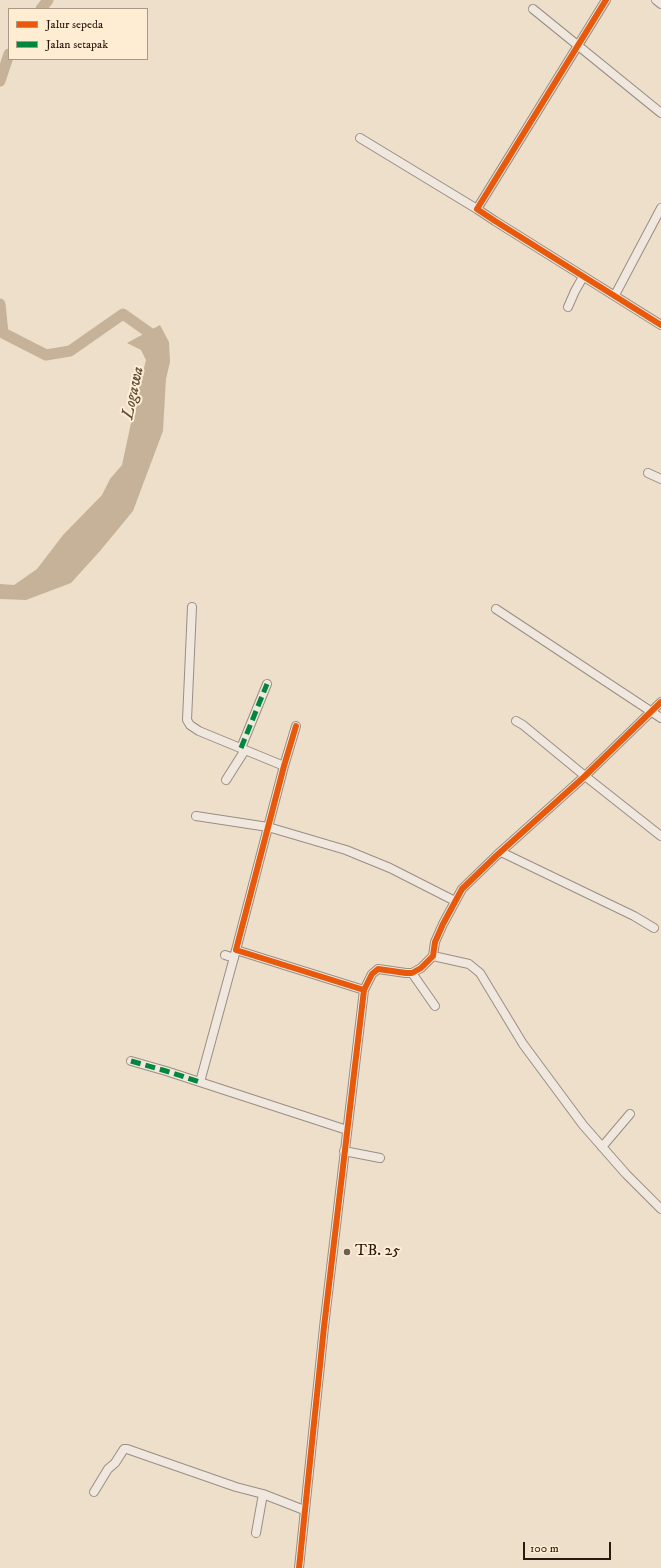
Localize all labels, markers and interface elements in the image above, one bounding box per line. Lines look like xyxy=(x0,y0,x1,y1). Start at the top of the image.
legend xyxy=(8,8,148,60)
text: Jalur sepeda xyxy=(46,17,103,32)
text: Jalan setapak xyxy=(46,37,108,52)
water label: Logawa xyxy=(118,365,150,421)
place label: TB. 25 xyxy=(355,1242,400,1262)
marker: TB. 25 xyxy=(342,1247,352,1257)
scale bar xyxy=(525,1534,613,1560)
text: 100 m xyxy=(530,1541,559,1556)

